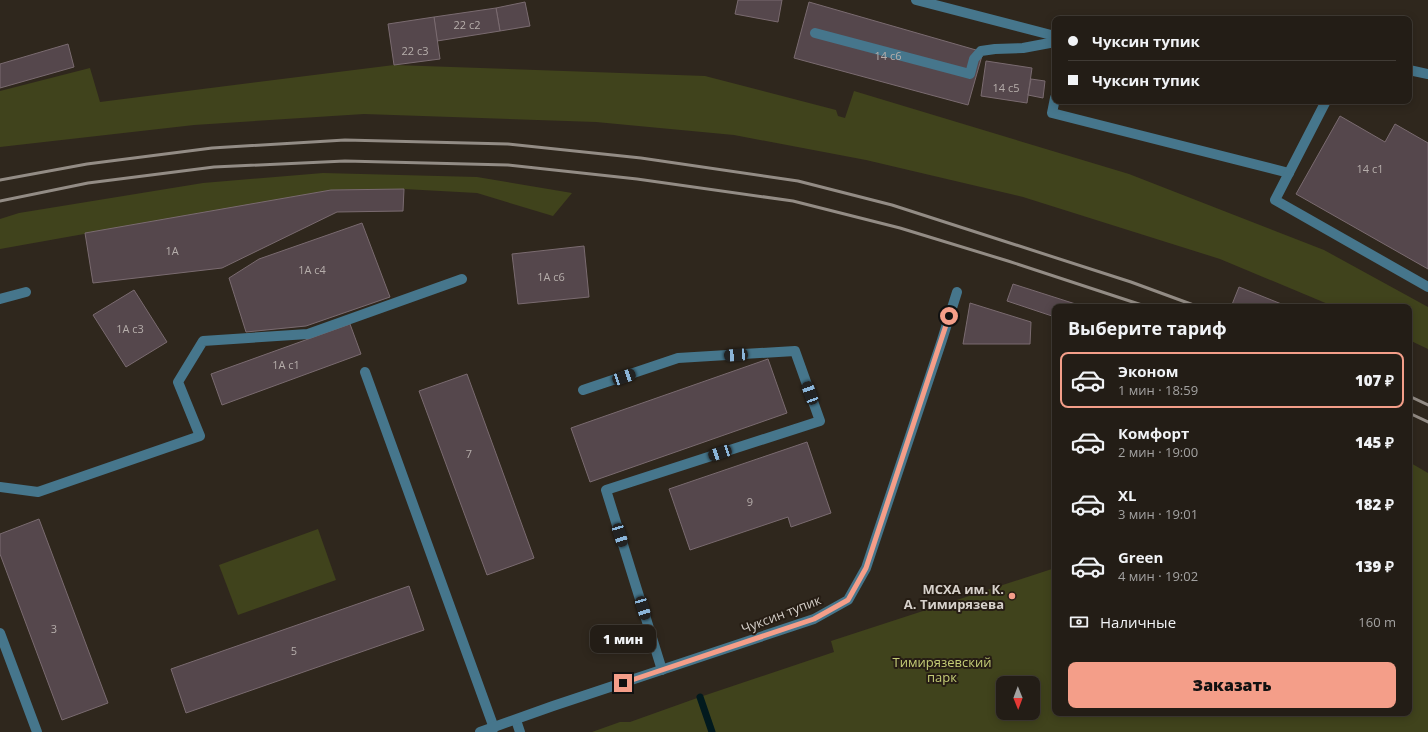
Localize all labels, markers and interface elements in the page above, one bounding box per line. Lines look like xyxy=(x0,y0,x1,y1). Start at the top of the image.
house number: 22 с2 xyxy=(454,17,481,32)
text: Чуксин тупик xyxy=(1092,31,1200,51)
house number: 22 с3 xyxy=(402,43,429,58)
house number: 14 с6 xyxy=(875,48,902,63)
text: Чуксин тупик xyxy=(1092,70,1200,90)
house number: 14 с5 xyxy=(993,80,1020,95)
house number: 14 с1 xyxy=(1357,161,1384,176)
house number: 1А xyxy=(165,243,179,258)
house number: 1А с4 xyxy=(298,262,327,277)
house number: 1А с6 xyxy=(537,269,565,284)
route start xyxy=(940,307,958,325)
text: Выберите тариф xyxy=(1068,316,1227,340)
house number: 1А с3 xyxy=(116,321,144,336)
car xyxy=(724,348,748,362)
house number: 1А с1 xyxy=(272,357,300,372)
text: Эконом xyxy=(1118,361,1178,381)
icon: car xyxy=(1070,362,1106,398)
car xyxy=(611,367,637,387)
text: 107 ₽ xyxy=(1355,370,1394,390)
car xyxy=(800,380,820,406)
text: 1 мин · 18:59 xyxy=(1118,381,1198,399)
text: Комфорт xyxy=(1118,423,1189,443)
icon: car xyxy=(1070,424,1106,460)
text: 145 ₽ xyxy=(1355,432,1394,452)
text: 2 мин · 19:00 xyxy=(1118,443,1198,461)
car xyxy=(707,444,733,462)
house number: 7 xyxy=(466,446,472,461)
text: XL xyxy=(1118,485,1136,505)
icon: car xyxy=(1070,486,1106,522)
house number: 9 xyxy=(747,494,753,509)
text: 182 ₽ xyxy=(1355,494,1394,514)
text: 3 мин · 19:01 xyxy=(1118,505,1198,523)
car xyxy=(611,522,629,548)
text: Green xyxy=(1118,547,1163,567)
icon: car xyxy=(1070,548,1106,584)
text: 139 ₽ xyxy=(1355,556,1394,576)
text: 4 мин · 19:02 xyxy=(1118,567,1198,585)
place label: МСХА им. К. А. Тимирязева xyxy=(904,580,1004,613)
street label: Чуксин тупик xyxy=(739,590,824,637)
marker: МСХА им. К. А. Тимирязева xyxy=(1007,591,1017,601)
car xyxy=(634,595,652,621)
icon: cash xyxy=(1068,611,1090,633)
text: Наличные xyxy=(1100,612,1176,632)
text: 160 m xyxy=(1358,613,1396,631)
house number: 3 xyxy=(51,621,57,636)
callout: 1 мин xyxy=(590,625,656,653)
text: 1 мин xyxy=(603,630,643,648)
house number: 5 xyxy=(291,643,297,658)
park label: Тимирязевский парк xyxy=(893,653,991,686)
button: Заказать xyxy=(1068,662,1396,708)
route end xyxy=(614,674,632,692)
north arrow xyxy=(996,676,1040,720)
map controls xyxy=(996,676,1040,720)

